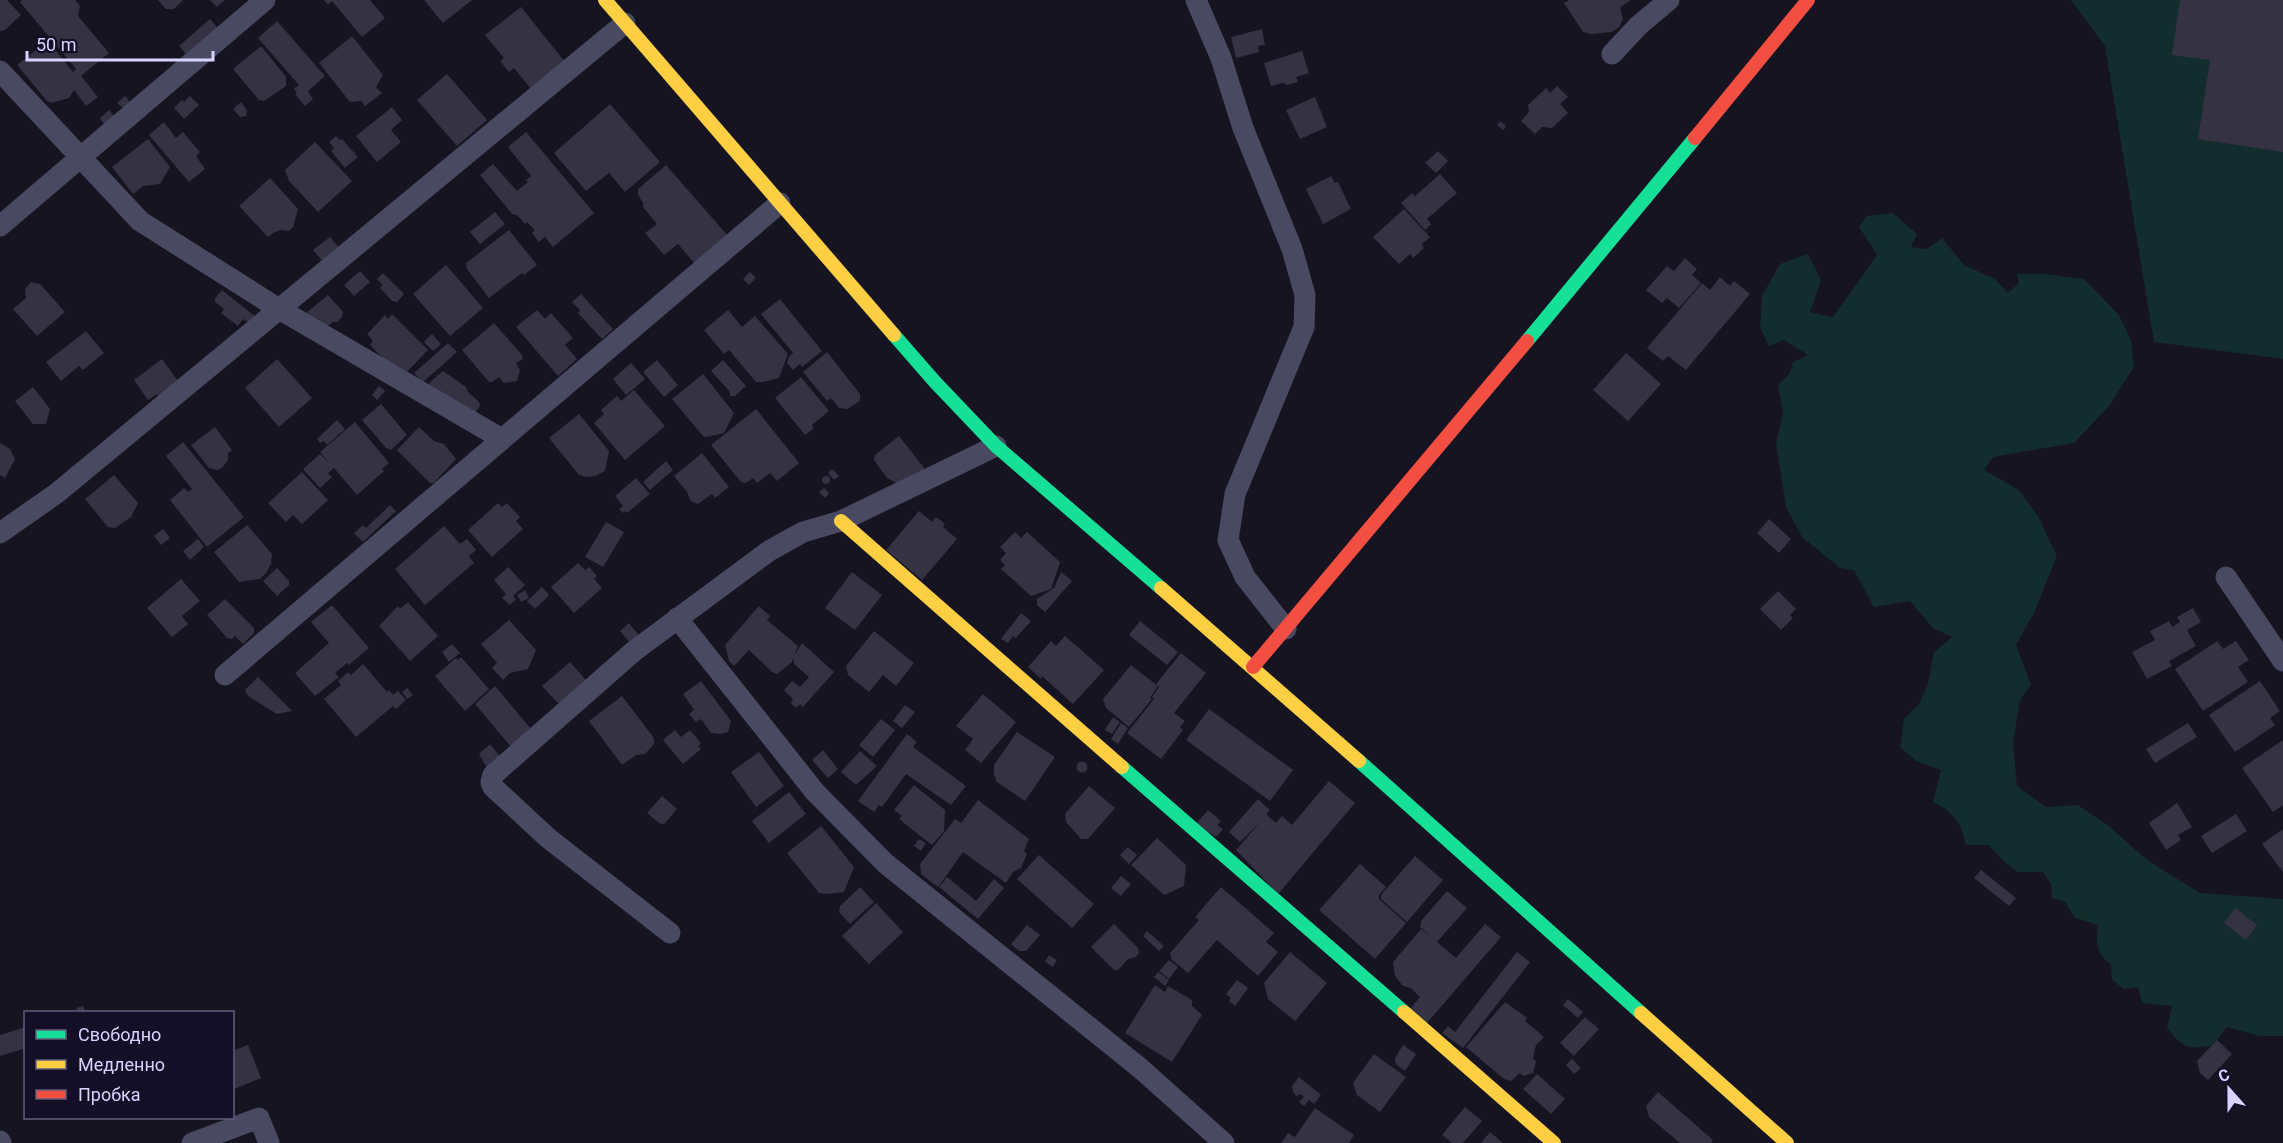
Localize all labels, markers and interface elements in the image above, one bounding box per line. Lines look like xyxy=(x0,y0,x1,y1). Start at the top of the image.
scale bar xyxy=(27,24,213,62)
text: 50 m xyxy=(36,34,76,55)
legend xyxy=(24,1011,234,1119)
text: Свободно xyxy=(78,1024,161,1045)
text: Медленно xyxy=(78,1054,165,1075)
north arrow xyxy=(2199,1059,2259,1119)
text: С xyxy=(2216,1065,2232,1086)
text: Пробка xyxy=(78,1084,141,1105)

